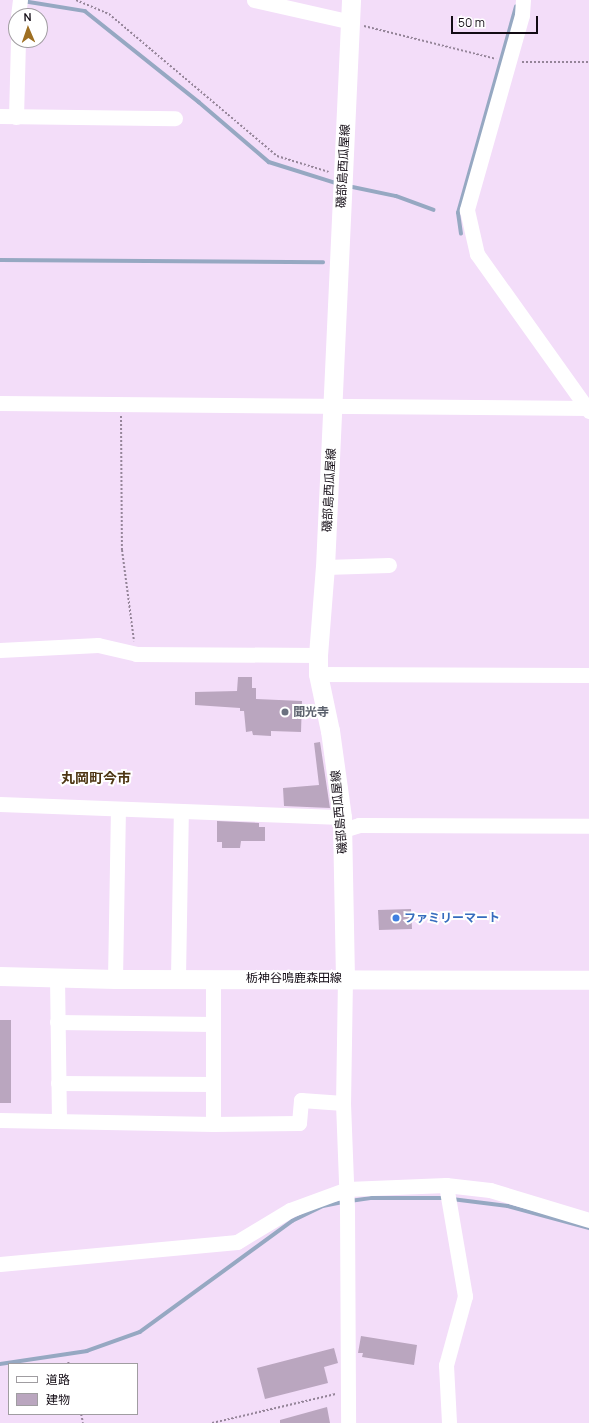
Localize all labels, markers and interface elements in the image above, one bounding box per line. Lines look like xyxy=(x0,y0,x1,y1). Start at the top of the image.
north arrow xyxy=(8,8,48,48)
scale bar xyxy=(453,8,540,34)
text: N xyxy=(23,9,32,24)
text: 50 m xyxy=(458,14,485,31)
street label: 磯部島西瓜屋線 xyxy=(334,124,352,208)
street label: 磯部島西瓜屋線 xyxy=(320,448,338,532)
place label: 聞光寺 xyxy=(293,705,329,719)
marker: 聞光寺 xyxy=(280,707,290,717)
district label: 丸岡町今市 xyxy=(61,770,131,786)
street label: 磯部島西瓜屋線 xyxy=(328,770,350,854)
place label: ファミリーマート xyxy=(404,911,500,925)
marker: ファミリーマート xyxy=(391,913,401,923)
street label: 栃神谷鳴鹿森田線 xyxy=(246,971,342,985)
legend xyxy=(8,1363,138,1415)
text: 道路 xyxy=(46,1371,70,1388)
text: 建物 xyxy=(46,1391,70,1408)

